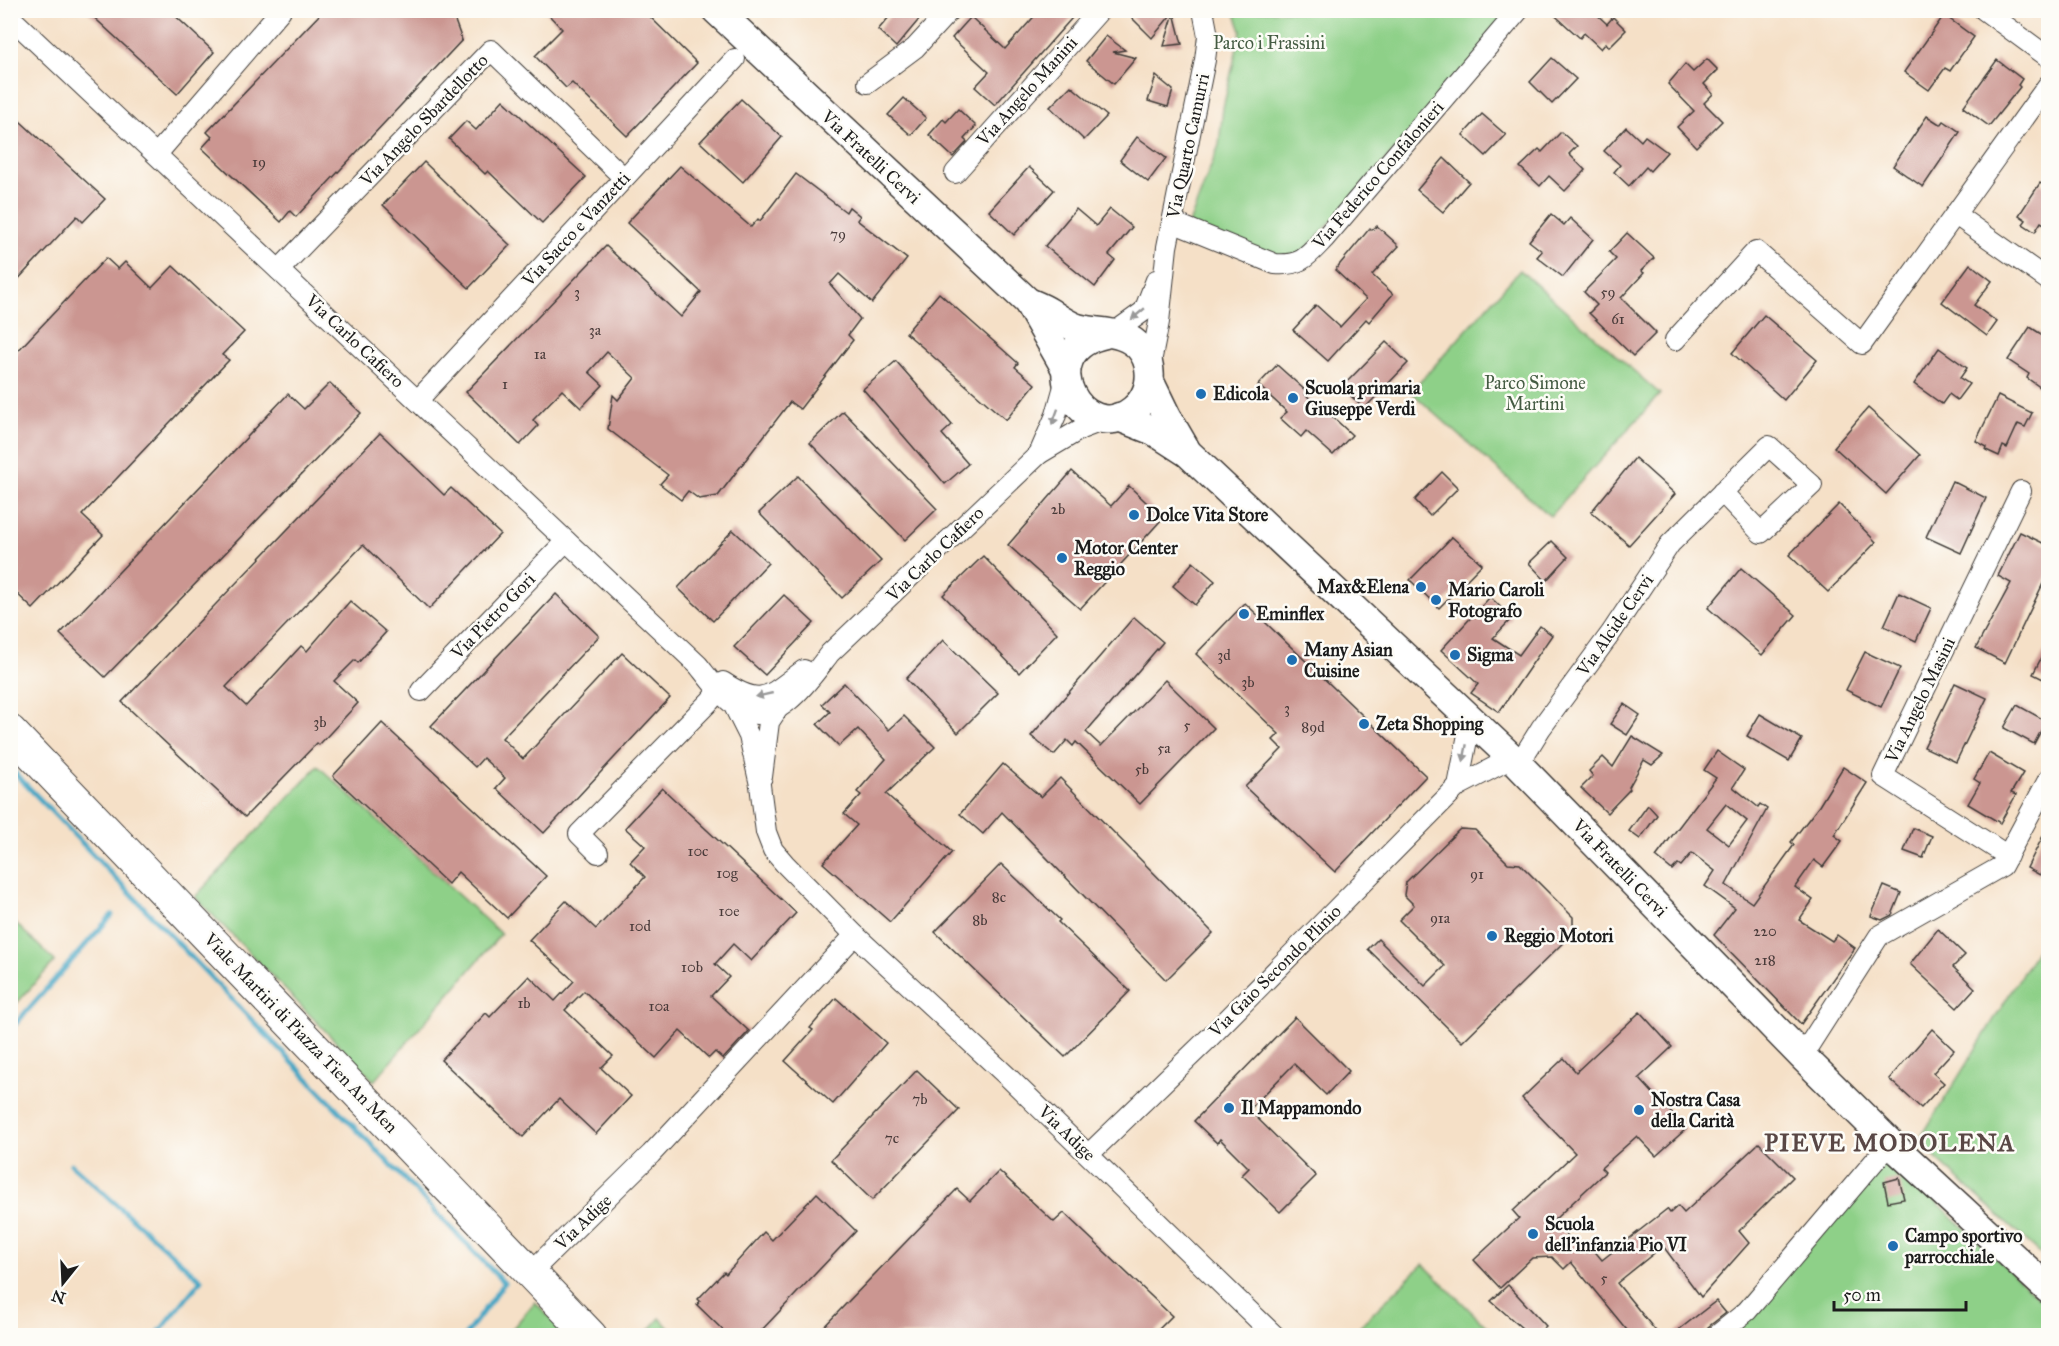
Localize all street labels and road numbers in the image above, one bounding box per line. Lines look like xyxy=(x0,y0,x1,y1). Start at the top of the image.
street label: Via Angelo Manini xyxy=(971,32,1083,152)
street label: Via Angelo Sbardellotto xyxy=(355,49,494,192)
street label: Via Quarto Camurri xyxy=(1162,71,1214,222)
street label: Via Federico Confalonieri xyxy=(1307,96,1448,254)
street label: Via Fratelli Cervi xyxy=(816,105,925,209)
street label: Via Sacco e Vanzetti xyxy=(517,167,635,292)
street label: Via Carlo Cafiero xyxy=(300,289,409,392)
street label: Via Carlo Cafiero xyxy=(881,502,988,607)
street label: Via Pietro Gori xyxy=(446,568,540,665)
street label: Via Alcide Cervi xyxy=(1571,570,1658,681)
street label: Via Angelo Masini xyxy=(1880,634,1961,768)
street label: Via Fratelli Cervi xyxy=(1567,814,1672,922)
street label: Via Gaio Secondo Plinio xyxy=(1204,900,1346,1042)
street label: Viale Martiri di Piazza Tien An Men xyxy=(199,928,403,1138)
street label: Via Adige xyxy=(1032,1100,1100,1166)
street label: Via Adige xyxy=(549,1189,617,1256)

